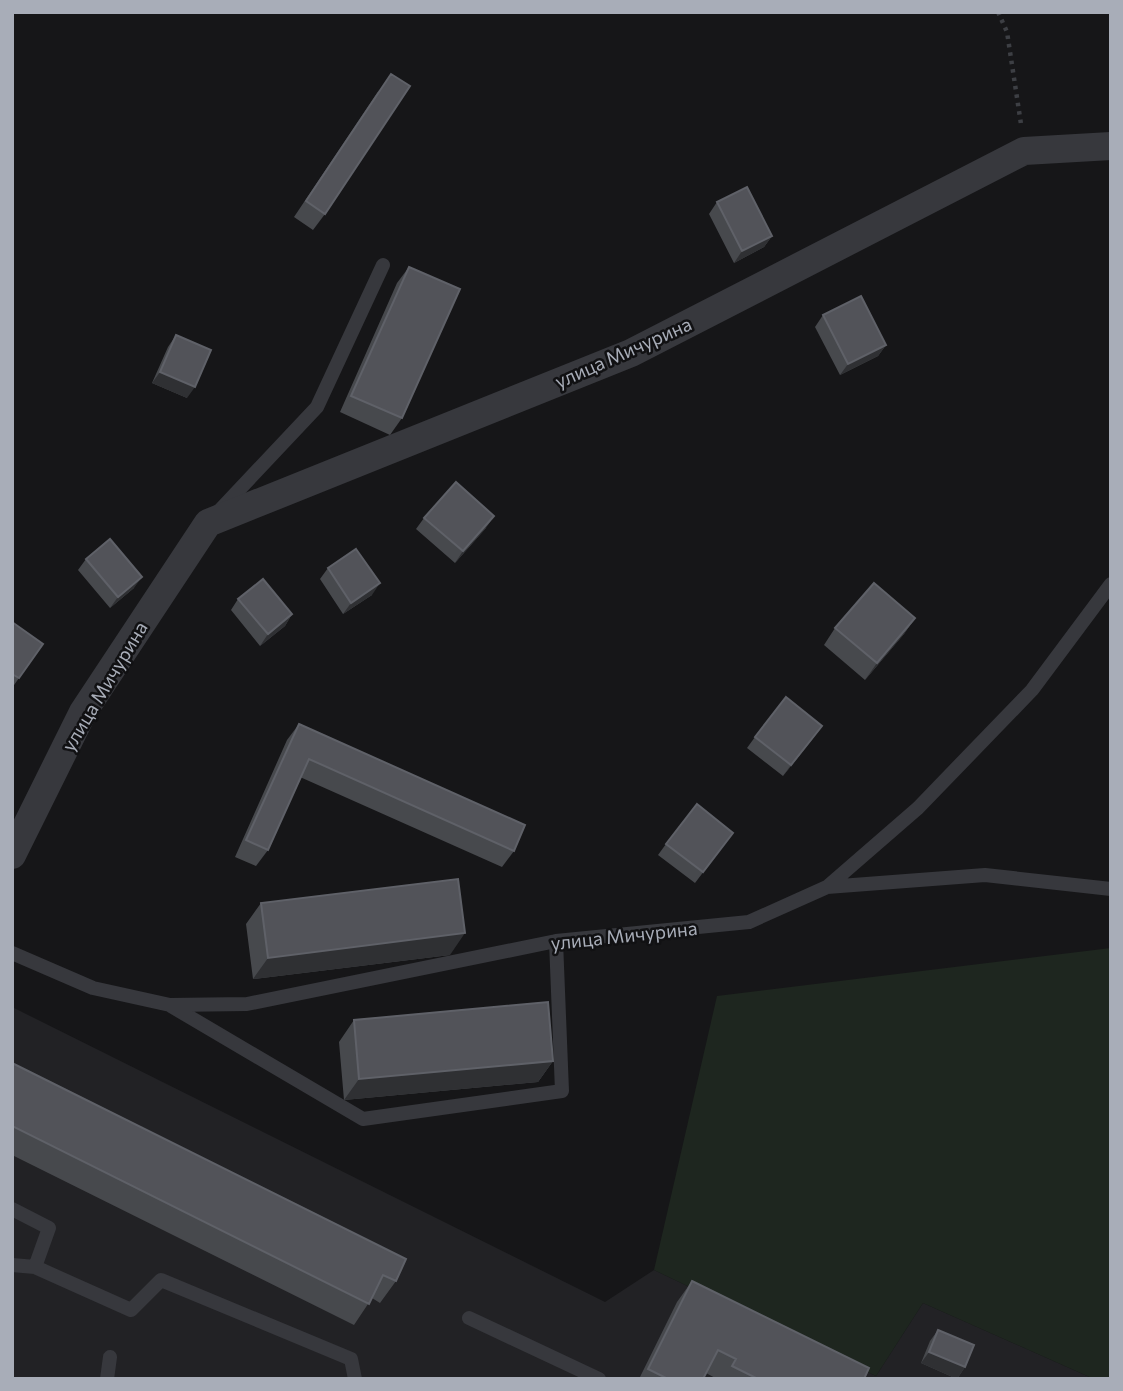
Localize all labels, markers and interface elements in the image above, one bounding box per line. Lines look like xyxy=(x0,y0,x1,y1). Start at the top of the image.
street label: улица Мичурина xyxy=(551,312,695,392)
street label: улица Мичурина xyxy=(56,617,152,755)
street label: улица Мичурина xyxy=(550,916,698,954)

